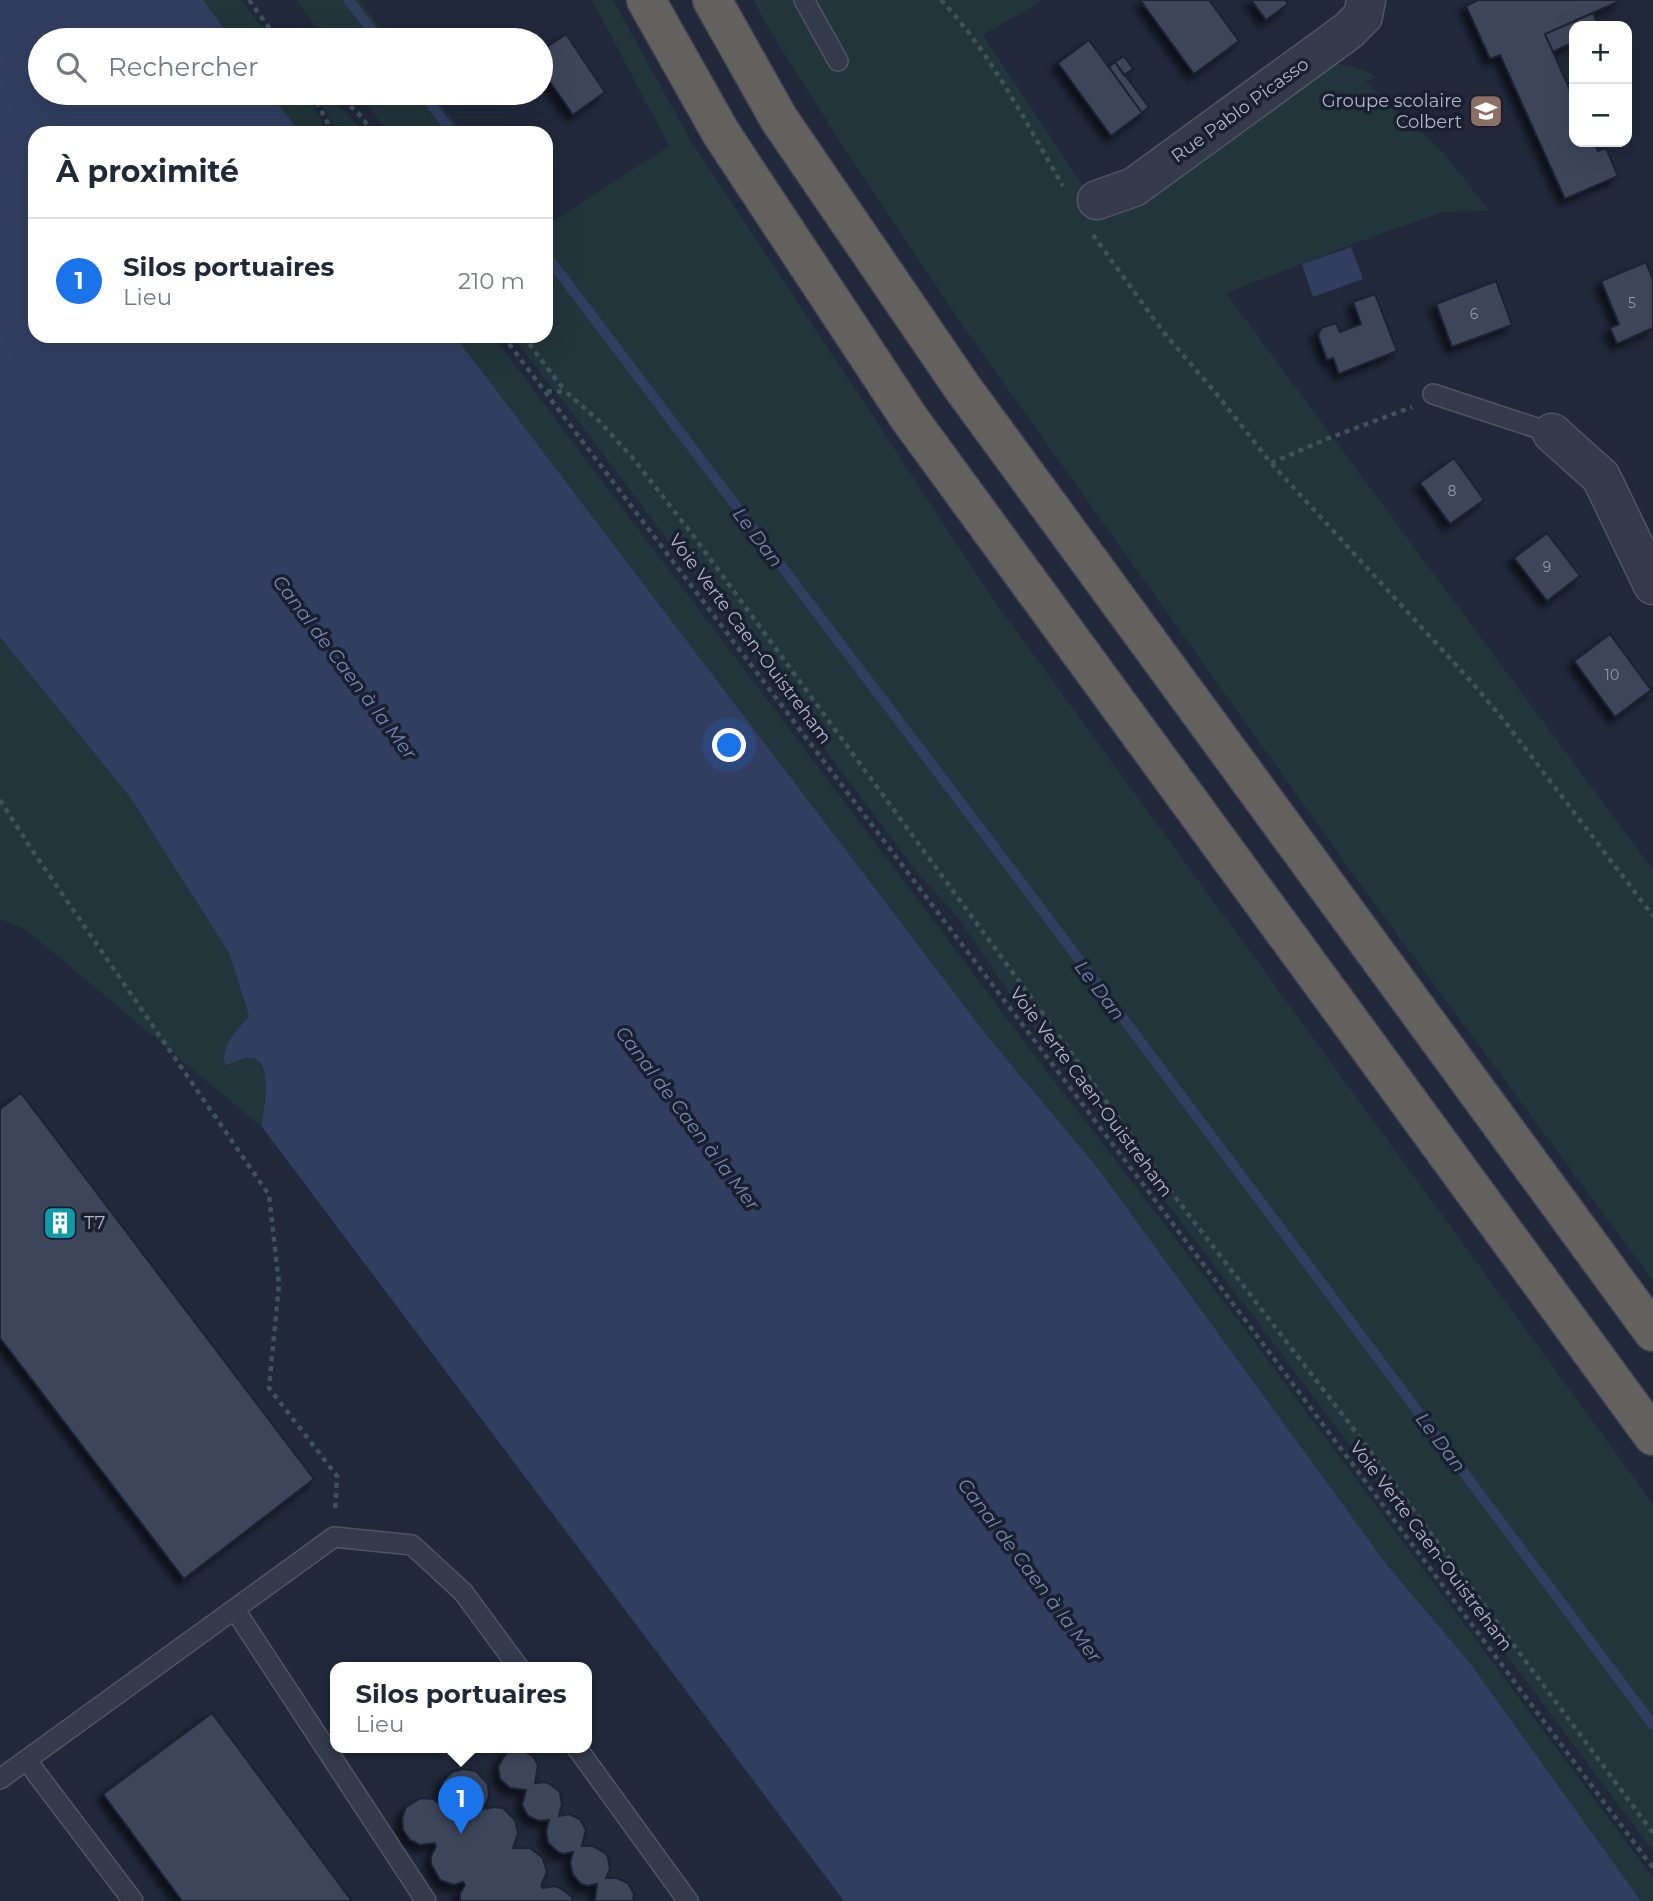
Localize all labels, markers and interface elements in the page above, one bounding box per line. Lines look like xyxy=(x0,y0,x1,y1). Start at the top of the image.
map controls xyxy=(1569,21,1632,147)
button: + xyxy=(1569,21,1632,84)
search box xyxy=(28,28,553,105)
icon: search xyxy=(52,48,90,86)
text: Rechercher xyxy=(108,51,258,83)
street label: Rue Pablo Picasso xyxy=(1167,53,1313,167)
button: − xyxy=(1569,84,1632,147)
place label: Groupe scolaire Colbert xyxy=(1322,90,1462,133)
school or university icon: Groupe scolaire Colbert xyxy=(1467,92,1505,130)
text: À proximité xyxy=(56,153,239,190)
text: Silos portuaires xyxy=(123,251,334,283)
text: 1 xyxy=(74,267,84,295)
text: 210 m xyxy=(458,267,525,295)
text: Lieu xyxy=(123,283,172,311)
house number: 5 xyxy=(1628,294,1636,312)
house number: 6 xyxy=(1470,305,1479,323)
house number: 8 xyxy=(1448,482,1457,500)
water label: Le Dan xyxy=(728,503,788,572)
street label: Voie Verte Caen-Ouistreham xyxy=(664,530,836,748)
house number: 9 xyxy=(1543,558,1551,576)
water label: Canal de Caen à la Mer xyxy=(268,571,422,764)
house number: 10 xyxy=(1605,666,1619,684)
your location xyxy=(712,728,746,762)
water label: Le Dan xyxy=(1070,956,1130,1025)
street label: Voie Verte Caen-Ouistreham xyxy=(1005,983,1177,1201)
water label: Canal de Caen à la Mer xyxy=(611,1022,765,1215)
building icon: T7 xyxy=(41,1204,79,1242)
place label: T7 xyxy=(84,1212,105,1234)
water label: Le Dan xyxy=(1411,1408,1471,1477)
street label: Voie Verte Caen-Ouistreham xyxy=(1345,1437,1517,1655)
water label: Canal de Caen à la Mer xyxy=(953,1474,1107,1667)
popup xyxy=(330,1662,592,1753)
text: Silos portuaires xyxy=(355,1678,567,1710)
text: Lieu xyxy=(355,1710,404,1738)
pin: 1 xyxy=(438,1776,484,1834)

